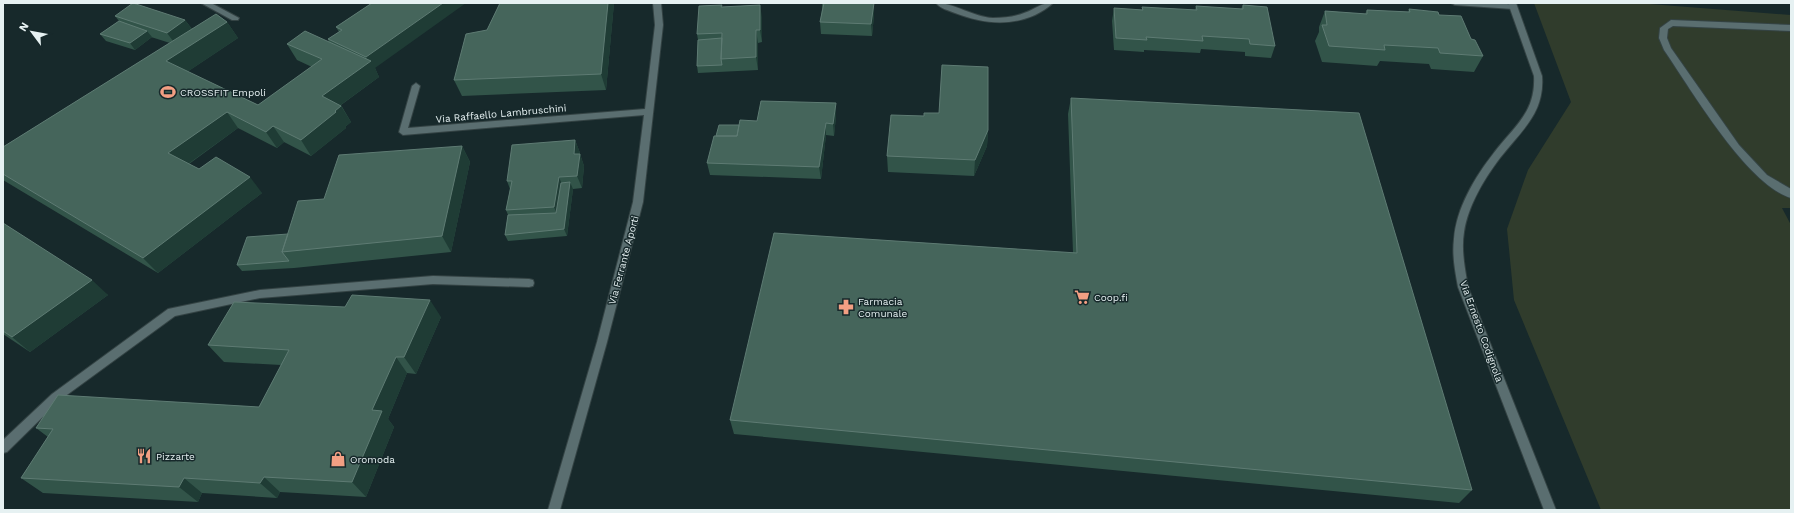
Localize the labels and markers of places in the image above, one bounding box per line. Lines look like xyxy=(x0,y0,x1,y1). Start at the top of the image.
sports icon: CROSSFIT Empoli xyxy=(159,83,177,101)
place label: CROSSFIT Empoli xyxy=(180,87,266,98)
supermarket icon: Coop.fi xyxy=(1073,288,1091,306)
place label: Coop.fi xyxy=(1094,292,1128,303)
place label: Farmacia Comunale xyxy=(858,296,907,319)
pharmacy icon: Farmacia Comunale xyxy=(837,298,855,316)
restaurant icon: Pizzarte xyxy=(135,447,153,465)
shop icon: Oromoda xyxy=(329,450,347,468)
place label: Pizzarte xyxy=(156,451,195,462)
place label: Oromoda xyxy=(350,454,395,465)

